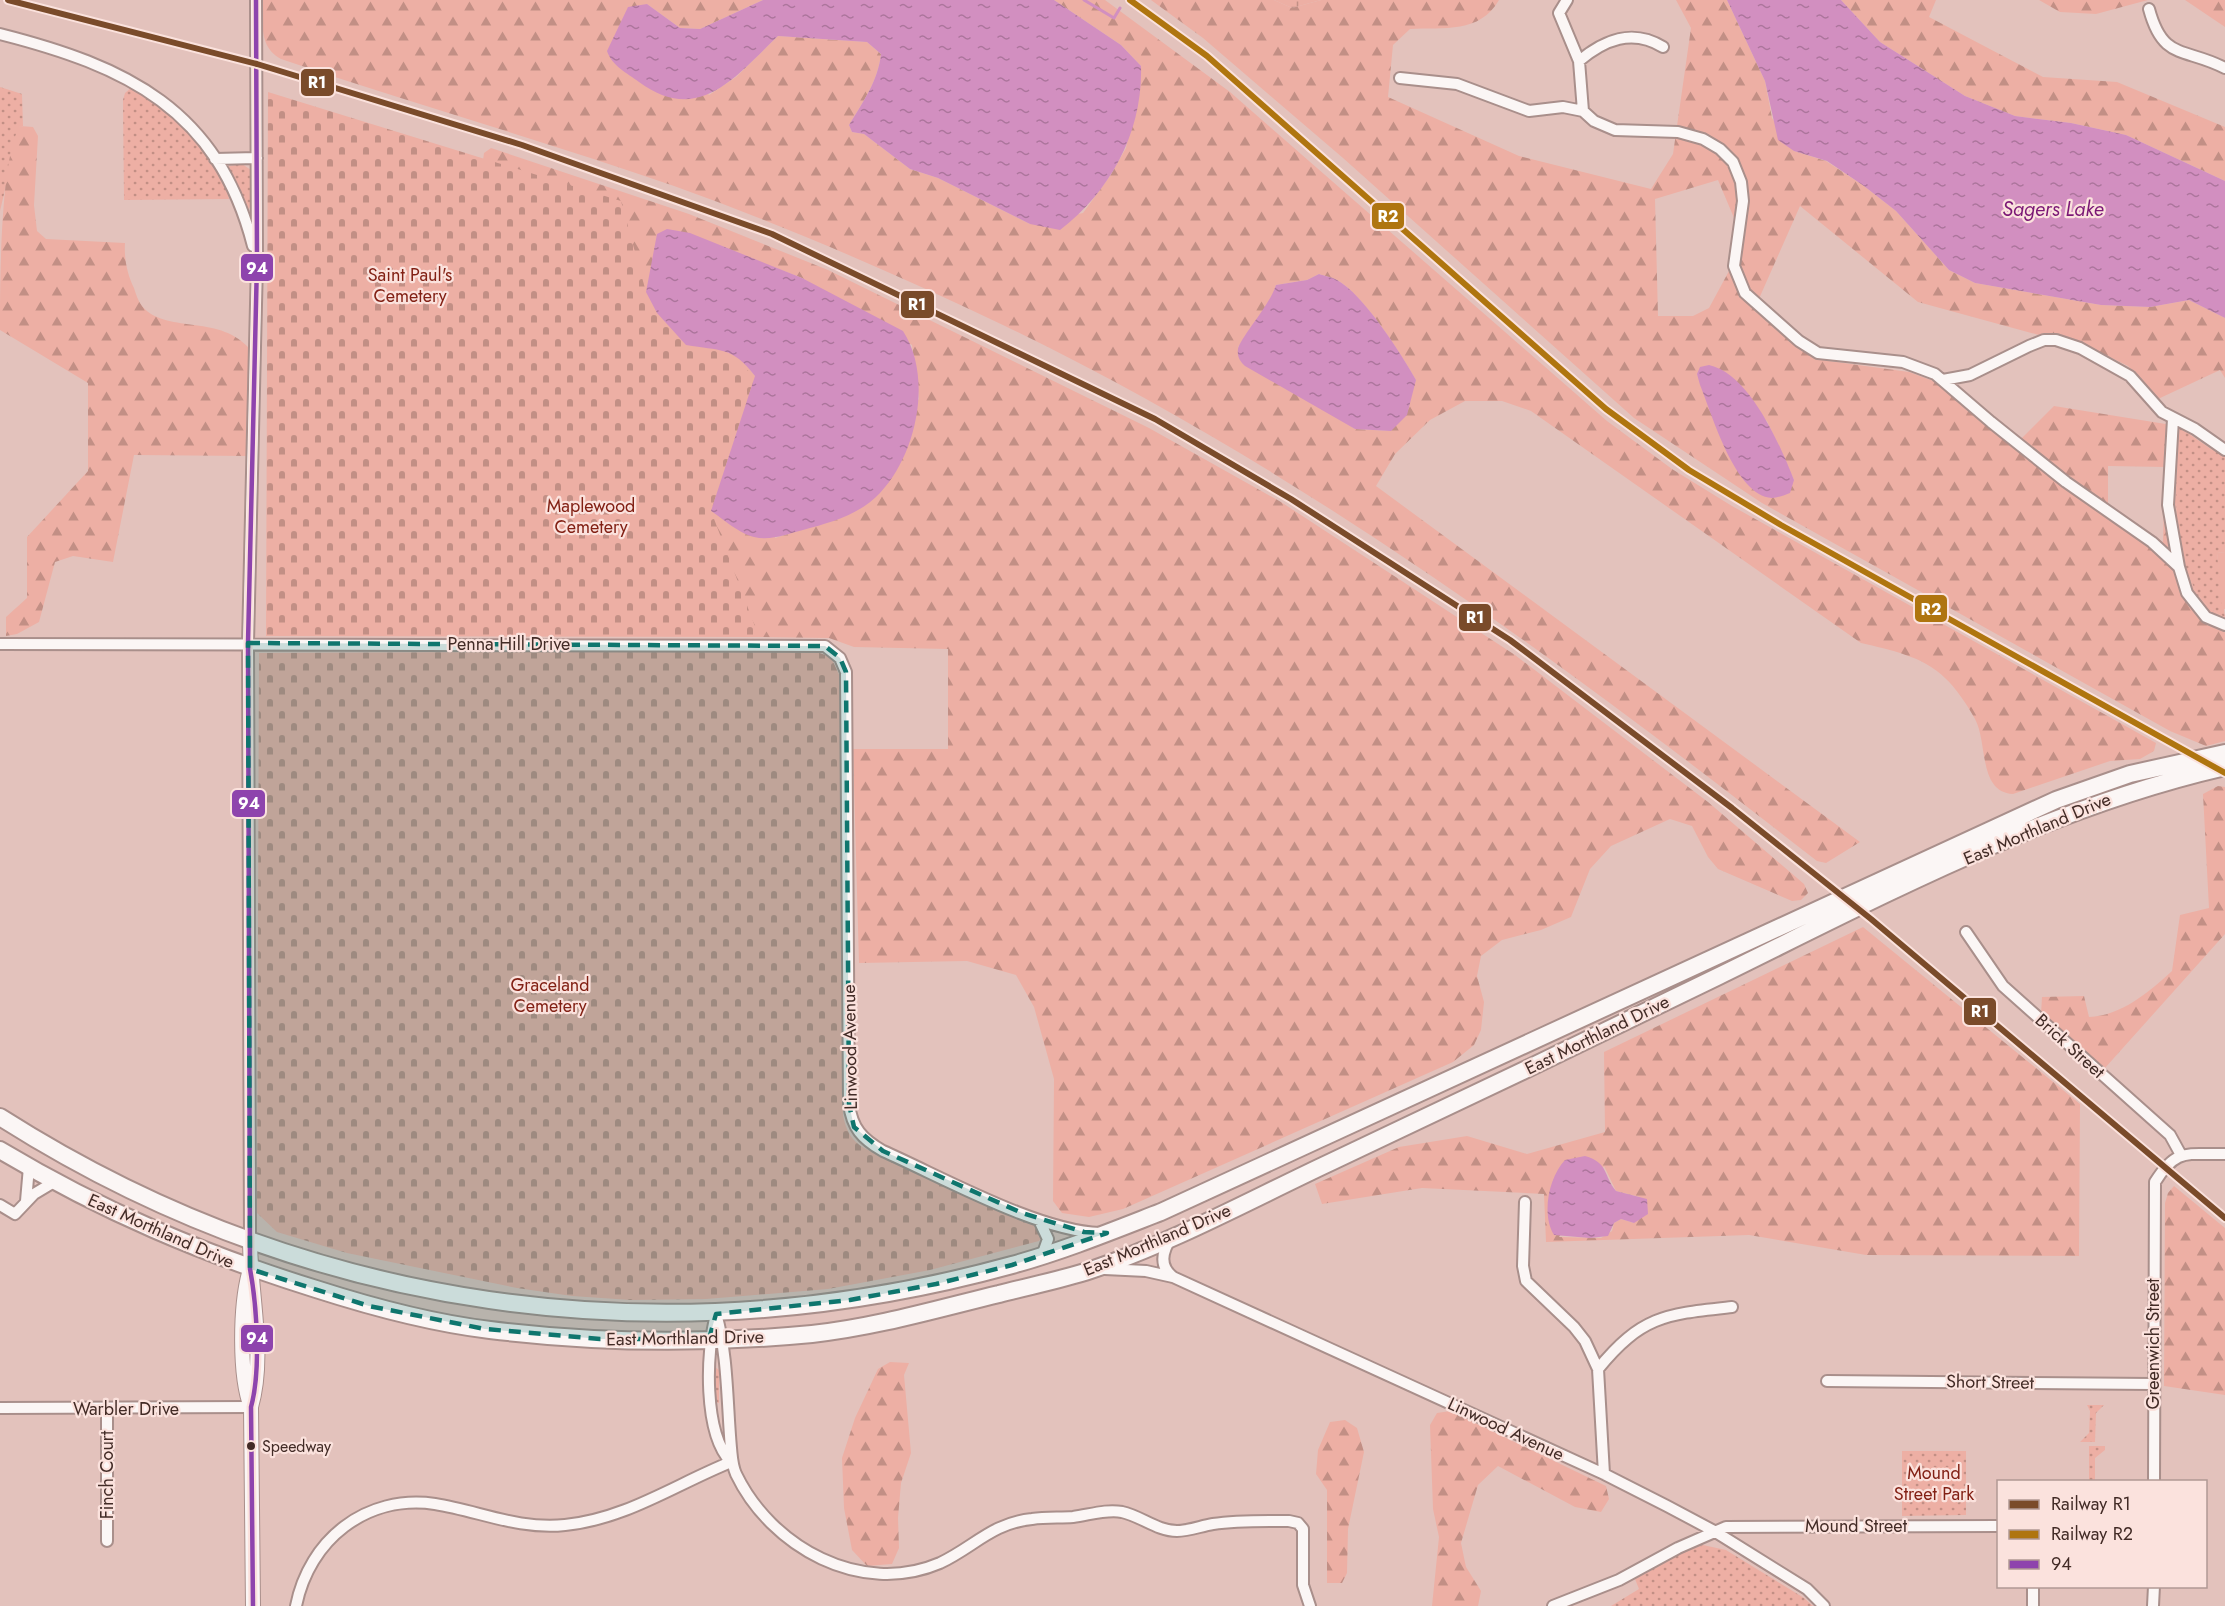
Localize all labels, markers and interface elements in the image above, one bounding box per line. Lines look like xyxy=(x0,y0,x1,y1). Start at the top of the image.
line badge: R1 xyxy=(300,68,335,97)
text: R1 xyxy=(308,71,326,94)
water label: Sagers Lake xyxy=(2002,195,2104,224)
line badge: R2 xyxy=(1371,202,1405,230)
text: R2 xyxy=(1378,205,1398,228)
line badge: 94 xyxy=(240,253,274,282)
text: 94 xyxy=(246,257,268,280)
park label: Saint Paul's Cemetery xyxy=(368,262,452,309)
line badge: R1 xyxy=(900,290,935,319)
text: R1 xyxy=(908,293,926,316)
park label: Maplewood Cemetery xyxy=(547,493,635,540)
line badge: R2 xyxy=(1914,594,1948,623)
text: R2 xyxy=(1921,598,1941,621)
line badge: R1 xyxy=(1458,603,1492,632)
text: R1 xyxy=(1466,606,1484,629)
street label: Penna Hill Drive xyxy=(448,631,570,657)
street label: East Morthland Drive xyxy=(1959,786,2115,872)
line badge: 94 xyxy=(231,789,266,818)
text: 94 xyxy=(238,792,260,815)
park label: Graceland Cemetery xyxy=(510,972,590,1019)
street label: Linwood Avenue xyxy=(836,984,864,1110)
street label: East Morthland Drive xyxy=(1520,989,1674,1081)
line badge: R1 xyxy=(1963,997,1997,1026)
text: R1 xyxy=(1971,1000,1989,1023)
street label: Brick Street xyxy=(2029,1008,2111,1085)
street label: East Morthland Drive xyxy=(84,1187,238,1275)
street label: East Morthland Drive xyxy=(1079,1197,1235,1283)
street label: Greenwich Street xyxy=(2140,1278,2166,1410)
line badge: 94 xyxy=(240,1324,274,1353)
street label: East Morthland Drive xyxy=(606,1324,764,1352)
text: 94 xyxy=(246,1327,268,1350)
street label: Short Street xyxy=(1946,1368,2035,1396)
street label: Linwood Avenue xyxy=(1444,1391,1568,1467)
street label: Warbler Drive xyxy=(73,1396,179,1422)
street label: Finch Court xyxy=(94,1430,120,1519)
place label: Speedway xyxy=(262,1435,332,1458)
marker: Speedway xyxy=(245,1440,257,1452)
park label: Mound Street Park xyxy=(1894,1460,1974,1507)
legend xyxy=(1997,1480,2207,1588)
text: Railway R1 xyxy=(2051,1491,2131,1517)
street label: Mound Street xyxy=(1805,1513,1908,1539)
text: Railway R2 xyxy=(2051,1521,2133,1547)
text: 94 xyxy=(2051,1551,2072,1577)

